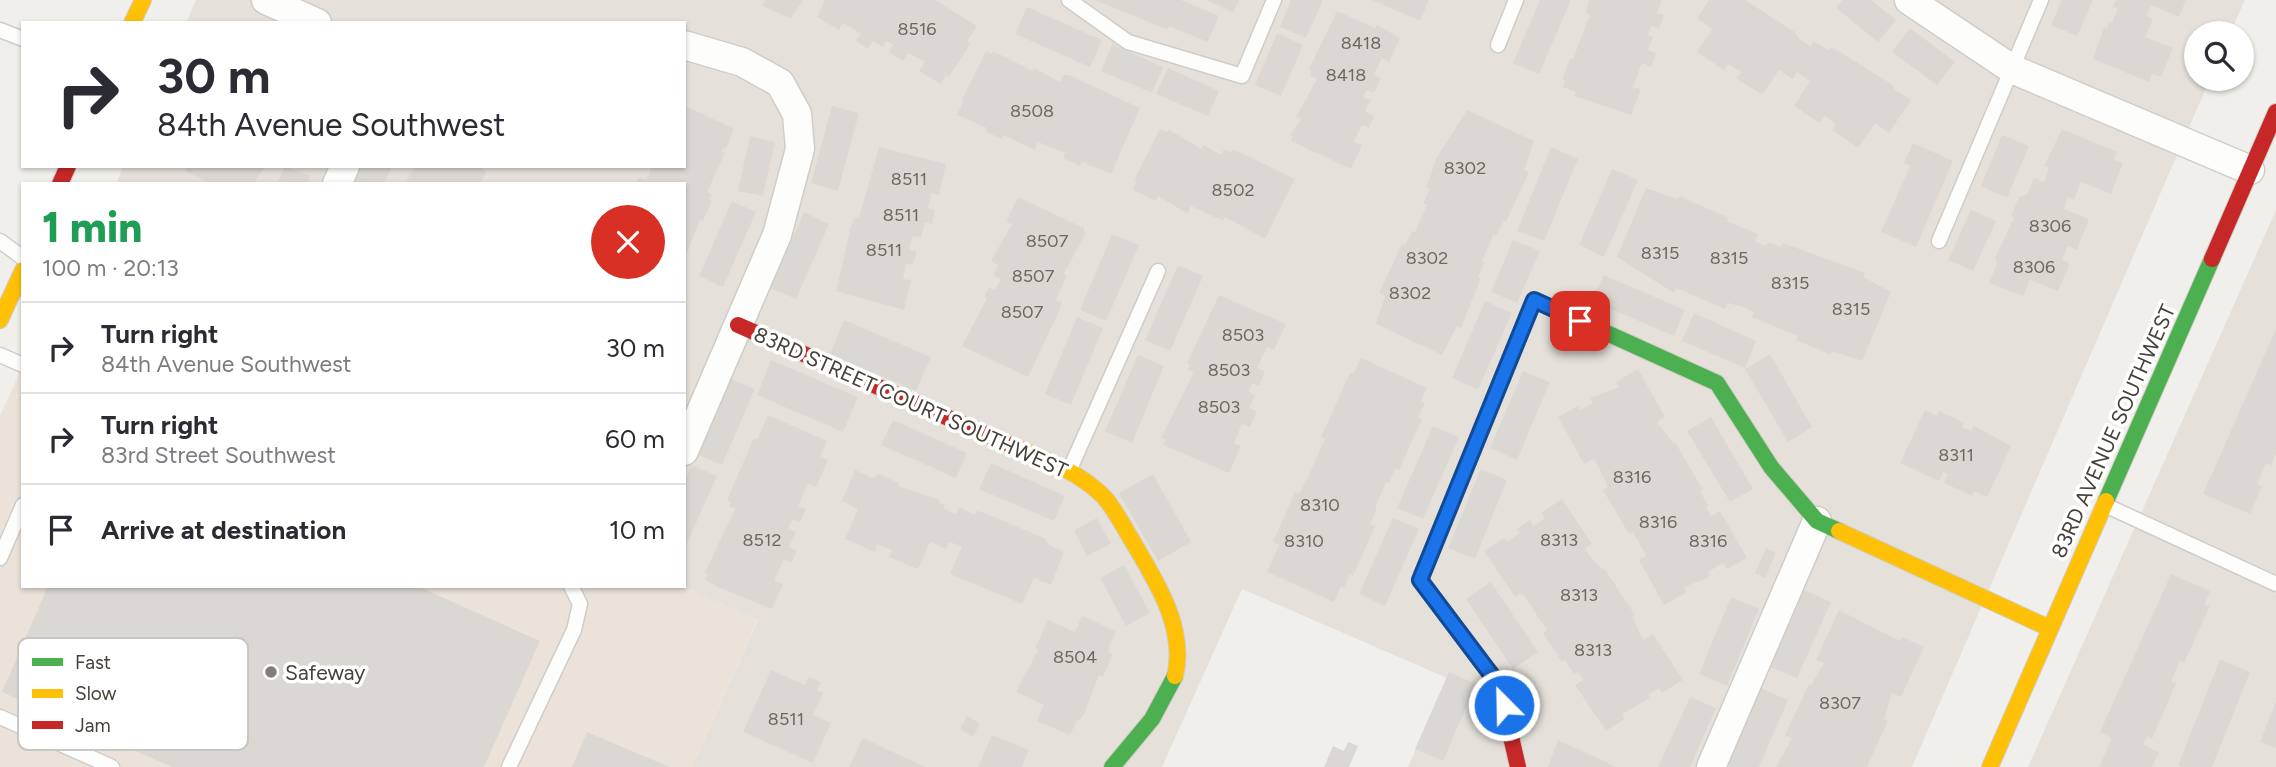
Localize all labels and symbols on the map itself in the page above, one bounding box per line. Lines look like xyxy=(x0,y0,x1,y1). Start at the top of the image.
house number: 8516 xyxy=(897,18,937,40)
house number: 8418 xyxy=(1341,32,1381,54)
house number: 8418 xyxy=(1326,64,1366,86)
house number: 8508 xyxy=(1010,100,1054,122)
house number: 8302 xyxy=(1444,157,1486,179)
house number: 8511 xyxy=(891,168,927,190)
house number: 8502 xyxy=(1211,179,1255,201)
house number: 8511 xyxy=(883,204,919,226)
house number: 8306 xyxy=(2029,215,2071,237)
house number: 8507 xyxy=(1026,230,1069,252)
house number: 8511 xyxy=(866,239,902,261)
house number: 8315 xyxy=(1641,242,1679,264)
house number: 8302 xyxy=(1406,247,1448,269)
house number: 8315 xyxy=(1710,247,1748,269)
house number: 8306 xyxy=(2013,256,2055,278)
house number: 8507 xyxy=(1012,265,1055,287)
house number: 8315 xyxy=(1771,272,1809,294)
house number: 8302 xyxy=(1389,282,1431,304)
pin xyxy=(1550,291,1610,351)
house number: 8315 xyxy=(1832,298,1870,320)
street label: 83RD AVENUE SOUTHWEST xyxy=(2046,300,2180,561)
house number: 8507 xyxy=(1001,301,1044,323)
street label: 83RD STREET COURT SOUTHWEST xyxy=(750,321,1072,483)
house number: 8503 xyxy=(1222,324,1264,346)
house number: 8503 xyxy=(1208,359,1250,381)
house number: 8503 xyxy=(1198,396,1240,418)
house number: 8311 xyxy=(1938,444,1974,466)
house number: 8316 xyxy=(1613,466,1651,488)
house number: 8310 xyxy=(1300,494,1340,516)
house number: 8316 xyxy=(1639,511,1677,533)
house number: 8512 xyxy=(743,529,781,551)
house number: 8313 xyxy=(1540,529,1578,551)
house number: 8310 xyxy=(1284,530,1324,552)
house number: 8316 xyxy=(1689,530,1727,552)
house number: 8313 xyxy=(1560,584,1598,606)
legend xyxy=(18,638,248,750)
house number: 8313 xyxy=(1574,639,1612,661)
house number: 8504 xyxy=(1053,646,1097,668)
text: Fast xyxy=(75,651,111,674)
place label: Safeway xyxy=(285,660,365,685)
marker: Safeway xyxy=(263,664,279,680)
position arrow xyxy=(1467,668,1541,742)
text: Slow xyxy=(75,682,117,705)
house number: 8307 xyxy=(1819,692,1861,714)
house number: 8511 xyxy=(768,708,804,730)
text: Jam xyxy=(75,714,111,737)

